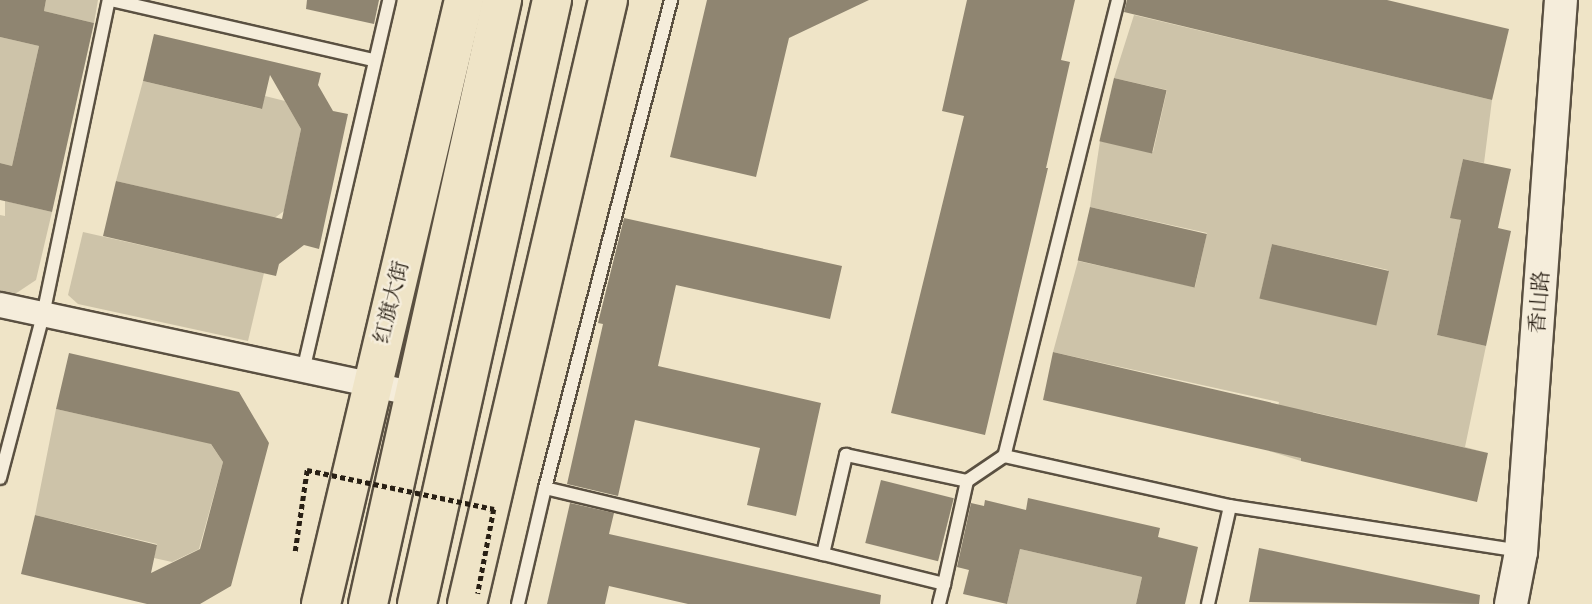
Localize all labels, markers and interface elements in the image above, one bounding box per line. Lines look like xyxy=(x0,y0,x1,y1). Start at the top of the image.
street label: 红旗大街 xyxy=(369,258,413,346)
street label: 香山路 xyxy=(1524,270,1554,334)

